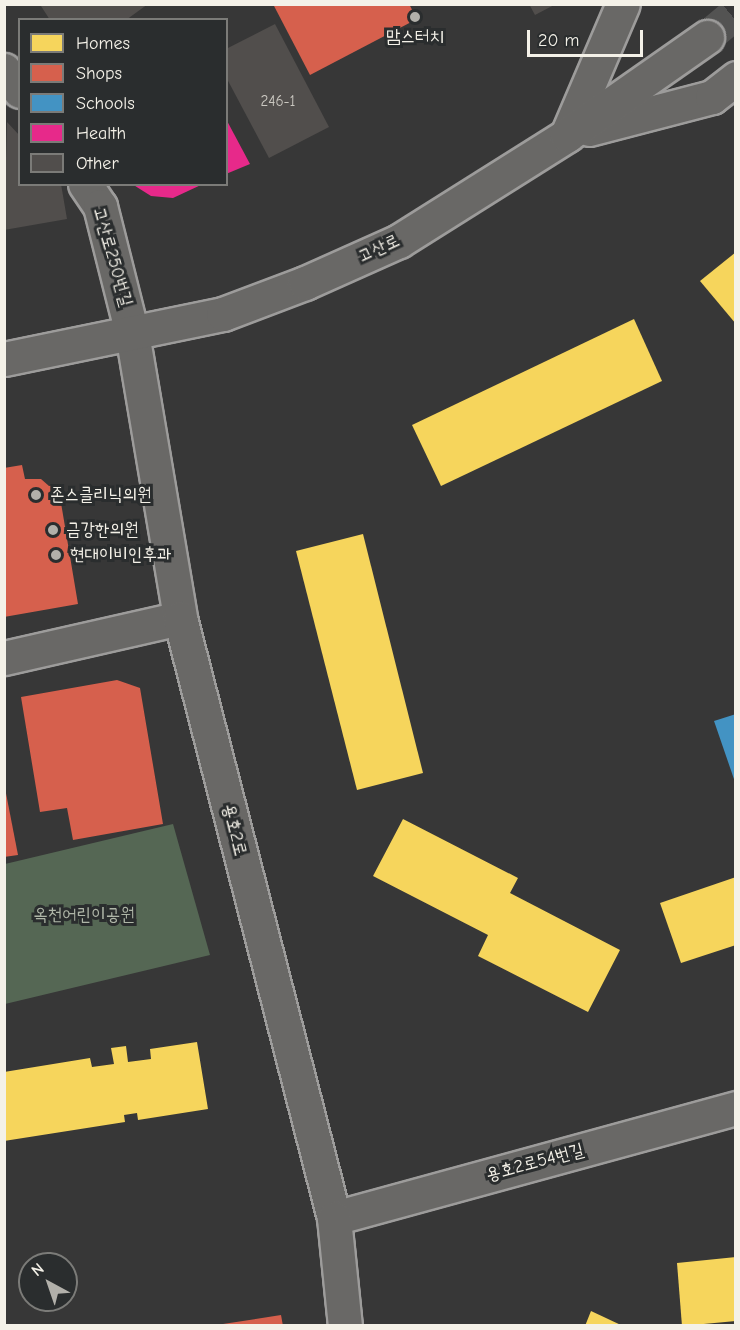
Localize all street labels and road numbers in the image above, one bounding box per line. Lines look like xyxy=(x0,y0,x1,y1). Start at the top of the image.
street label: 고산로250번길 xyxy=(87,205,137,309)
street label: 고산로 xyxy=(355,230,403,268)
street label: 용호2로 xyxy=(217,802,251,858)
street label: 용호2로54번길 xyxy=(484,1140,586,1186)

